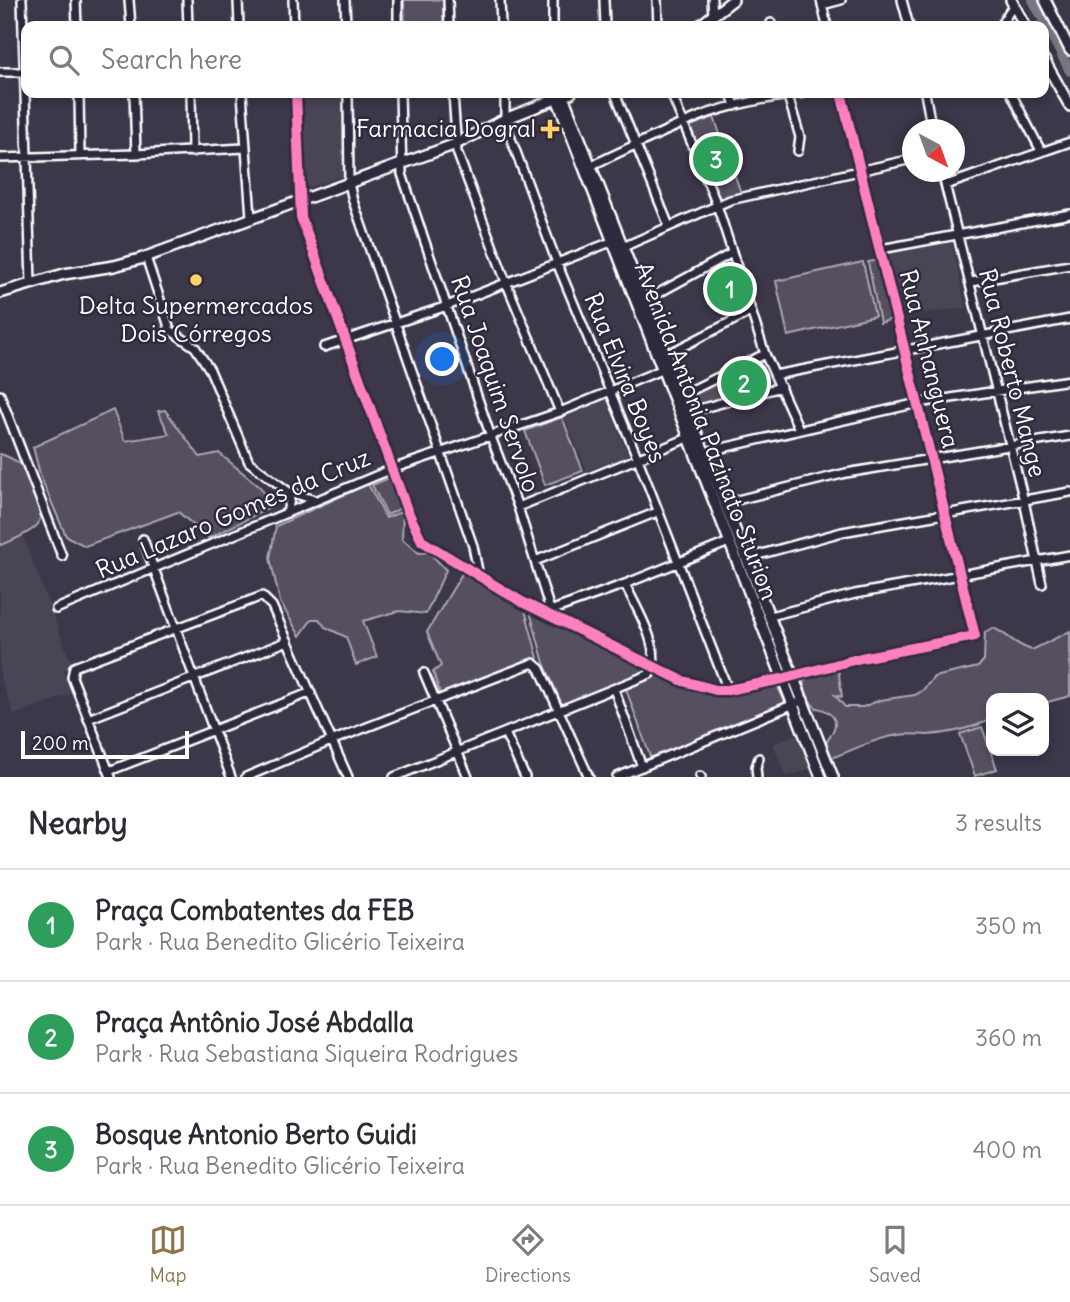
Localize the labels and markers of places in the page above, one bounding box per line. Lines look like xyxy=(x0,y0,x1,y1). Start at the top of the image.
place label: Farmacia Dogral xyxy=(356,113,536,143)
marker: Farmacia Dogral xyxy=(542,121,558,137)
pin: 3 xyxy=(693,133,739,185)
pin: 1 xyxy=(707,263,753,315)
marker: Delta Supermercados Dois Córregos xyxy=(188,272,204,288)
place label: Delta Supermercados Dois Córregos xyxy=(79,290,313,348)
pin: 2 xyxy=(721,357,767,409)

